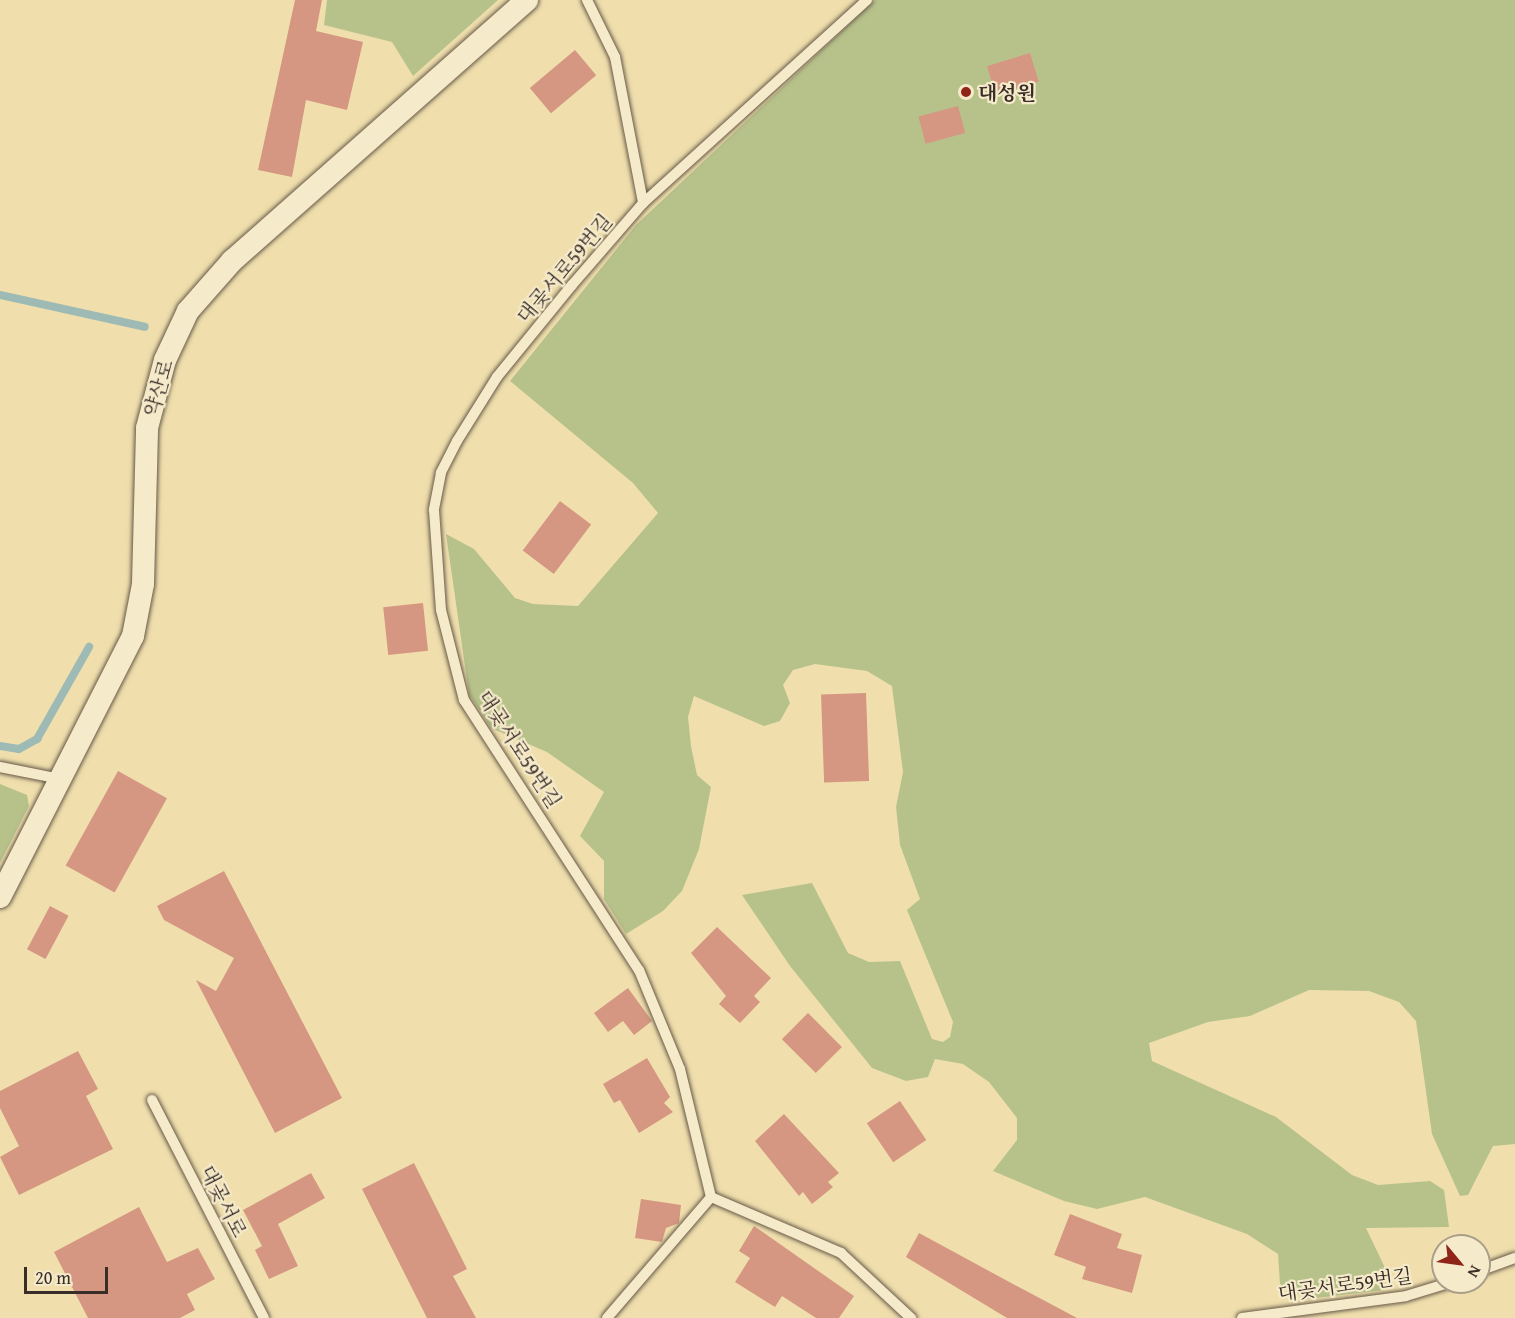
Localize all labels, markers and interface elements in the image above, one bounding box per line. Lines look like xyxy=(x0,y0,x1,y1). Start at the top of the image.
place label: 대성원 xyxy=(978,80,1036,104)
marker: 대성원 xyxy=(959,85,973,99)
street label: 대곶서로59번길 xyxy=(511,209,617,327)
street label: 약산로 xyxy=(138,357,178,419)
street label: 대곶서로59번길 xyxy=(473,686,567,812)
street label: 대곶서로 xyxy=(196,1161,252,1241)
north arrow xyxy=(1431,1234,1491,1294)
scale bar xyxy=(27,1255,111,1293)
text: N xyxy=(1462,1261,1488,1282)
street label: 대곶서로59번길 xyxy=(1276,1263,1414,1305)
text: 20 m xyxy=(35,1264,71,1291)

